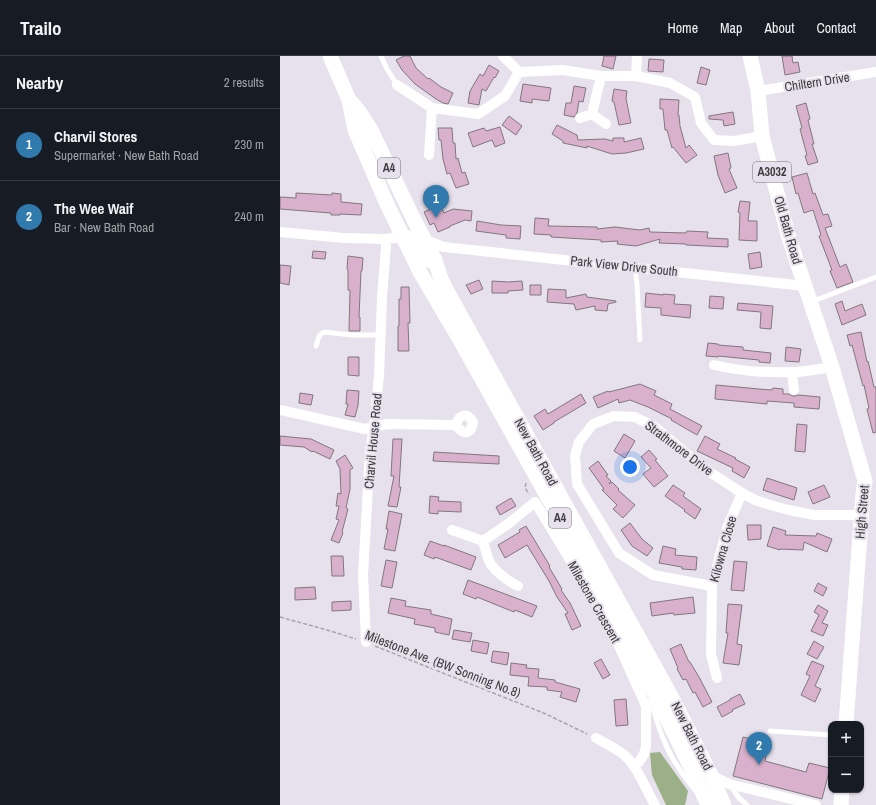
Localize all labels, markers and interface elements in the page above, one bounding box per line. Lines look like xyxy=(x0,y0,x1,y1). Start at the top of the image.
text: Trailo xyxy=(20,15,62,41)
text: Home xyxy=(667,19,698,37)
text: Map xyxy=(720,19,742,37)
text: About xyxy=(764,19,794,37)
text: Contact xyxy=(816,19,856,37)
street label: Chiltern Drive xyxy=(783,68,851,96)
text: Nearby xyxy=(16,71,63,94)
text: 2 results xyxy=(224,74,264,91)
text: Charvil Stores xyxy=(54,126,137,147)
text: 1 xyxy=(26,136,32,153)
text: 230 m xyxy=(234,136,264,153)
text: Supermarket · New Bath Road xyxy=(54,147,199,164)
road number: A4 xyxy=(378,158,400,178)
road number: A3032 xyxy=(753,162,791,182)
pin: 1 xyxy=(423,185,449,218)
street label: Old Bath Road xyxy=(770,194,806,266)
text: The Wee Waif xyxy=(54,198,133,219)
text: 2 xyxy=(26,208,32,225)
text: 240 m xyxy=(234,208,264,225)
text: Bar · New Bath Road xyxy=(54,219,154,236)
street label: Park View Drive South xyxy=(570,252,678,280)
street label: Charvil House Road xyxy=(360,392,386,490)
street label: New Bath Road xyxy=(510,415,562,489)
street label: Strathmore Drive xyxy=(641,417,717,479)
your location xyxy=(620,457,640,477)
street label: High Street xyxy=(851,484,873,540)
road number: A4 xyxy=(549,508,571,528)
street label: Kilowna Close xyxy=(705,514,741,584)
street label: Milestone Crescent xyxy=(564,558,624,646)
street label: Milestone Ave. (BW Sonning No.8) xyxy=(363,626,524,702)
street label: New Bath Road xyxy=(667,699,717,773)
map controls xyxy=(828,721,864,793)
button: + xyxy=(828,721,864,757)
pin: 2 xyxy=(746,732,772,765)
button: − xyxy=(828,757,864,793)

